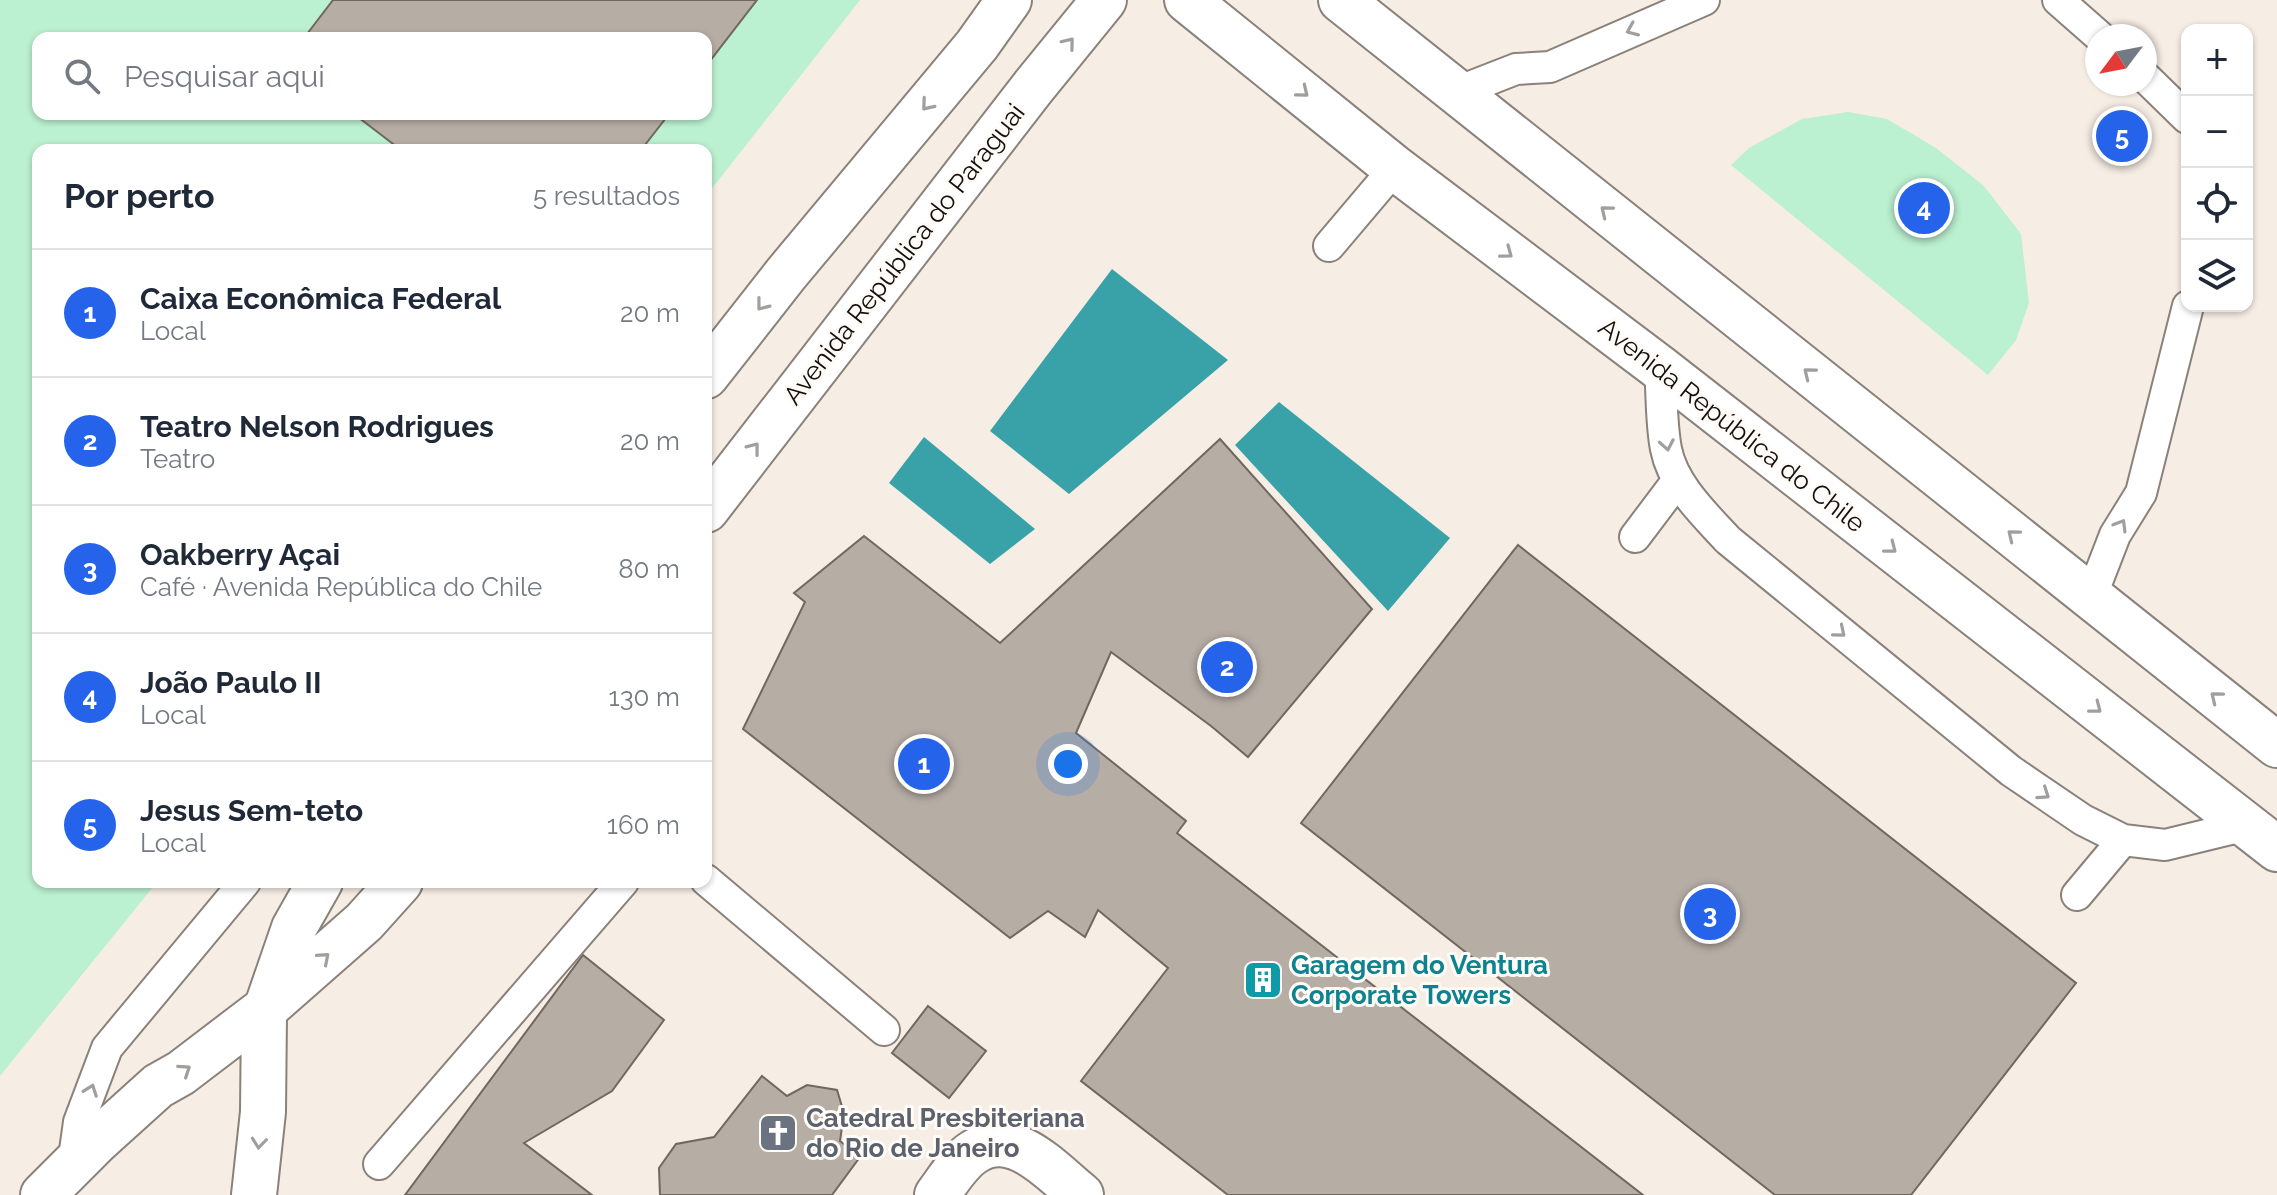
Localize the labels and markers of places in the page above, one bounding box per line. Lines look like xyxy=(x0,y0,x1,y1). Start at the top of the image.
pin: 5 xyxy=(2096,106,2148,166)
pin: 4 xyxy=(1898,178,1950,238)
pin: 2 xyxy=(1201,637,1253,697)
pin: 1 xyxy=(898,734,950,794)
pin: 3 xyxy=(1684,884,1736,944)
place label: Garagem do Ventura Corporate Towers xyxy=(1291,950,1548,1010)
building icon: Garagem do Ventura Corporate Towers xyxy=(1242,959,1284,1001)
place label: Catedral Presbiteriana do Rio de Janeiro xyxy=(806,1103,1085,1163)
church icon: Catedral Presbiteriana do Rio de Janeiro xyxy=(757,1112,799,1154)

